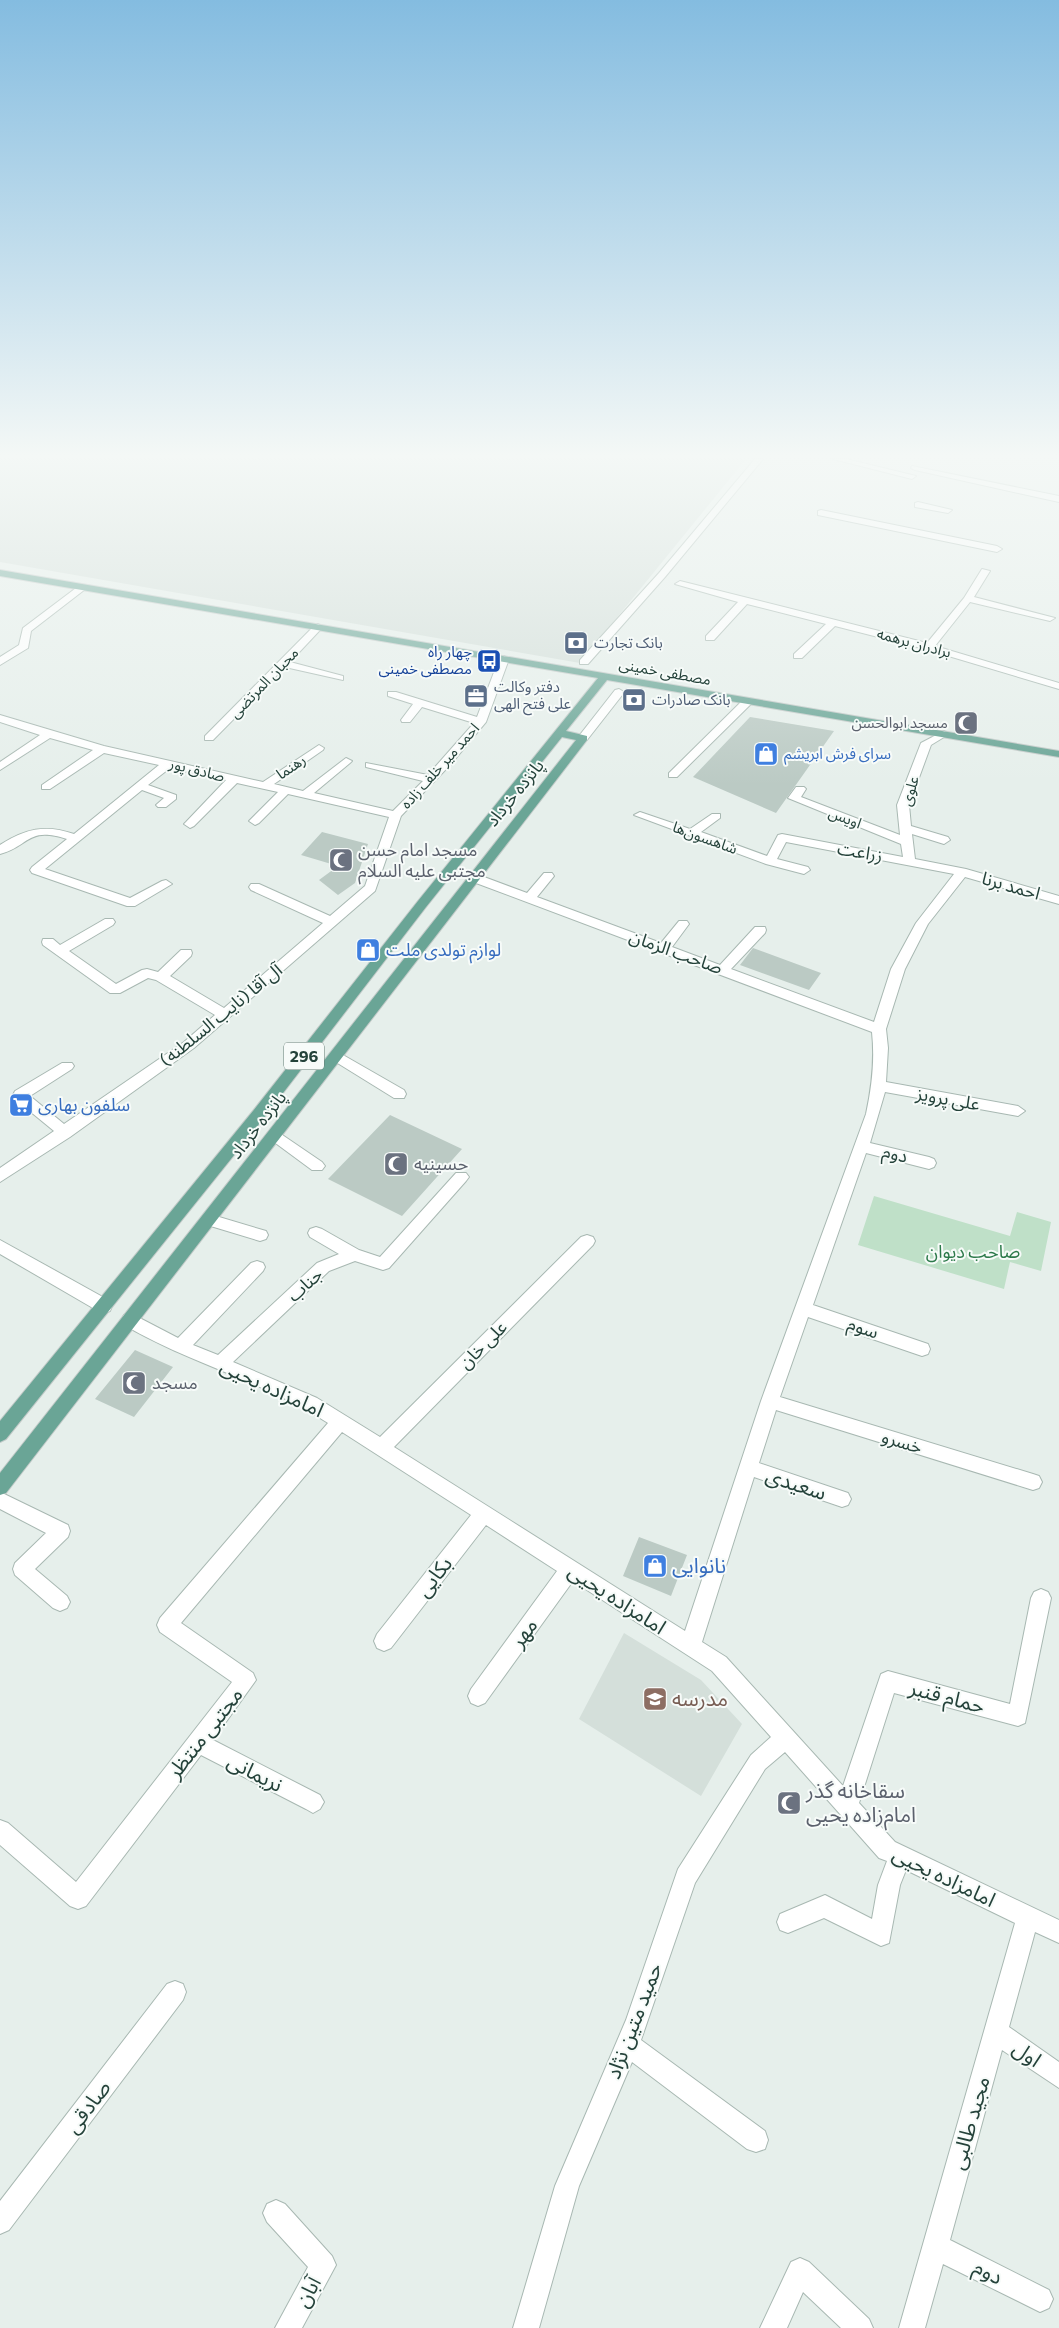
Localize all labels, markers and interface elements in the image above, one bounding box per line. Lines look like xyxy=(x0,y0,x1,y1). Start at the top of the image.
street label: برادران برهمه xyxy=(875,623,953,662)
bank icon: بانک تجارت xyxy=(563,630,589,656)
place label: بانک تجارت xyxy=(594,633,663,652)
place label: چهار راه مصطفی خمینی xyxy=(379,642,472,678)
street label: محبان المرتضی xyxy=(225,643,302,722)
bus stop icon: چهار راه مصطفی خمینی xyxy=(476,648,502,674)
street label: مصطفی خمینی xyxy=(617,654,713,689)
place label: دفتر وکالت علی فتح الهی xyxy=(494,677,571,716)
office icon: دفتر وکالت علی فتح الهی xyxy=(463,683,489,709)
bank icon: بانک صادرات xyxy=(621,687,647,713)
place label: بانک صادرات xyxy=(652,690,731,709)
mosque icon: مسجد ابوالحسن xyxy=(953,710,979,736)
place label: مسجد ابوالحسن xyxy=(852,713,948,732)
street label: احمد میر خلف زاده xyxy=(396,719,483,812)
shop icon: سرای فرش ابریشم xyxy=(753,741,779,767)
place label: سرای فرش ابریشم xyxy=(784,744,891,765)
street label: رهنما xyxy=(272,750,309,783)
street label: صادق پور xyxy=(166,753,227,787)
street label: پانزده خرداد xyxy=(480,754,549,831)
street label: علوی xyxy=(896,773,923,808)
street label: اویس xyxy=(826,803,864,832)
street label: شاهسون‌ها xyxy=(670,817,741,858)
street label: زراعت xyxy=(836,836,885,867)
place label: مسجد امام حسن مجتبی علیه السلام xyxy=(358,838,486,885)
mosque icon: مسجد امام حسن مجتبی علیه السلام xyxy=(328,847,354,873)
street label: احمد برنا xyxy=(979,866,1043,905)
street label: صاحب الزمان xyxy=(626,924,726,979)
shop icon: لوازم تولدی ملت xyxy=(355,937,381,963)
place label: لوازم تولدی ملت xyxy=(386,938,501,964)
street label: آل آقا (نایب السلطنه) xyxy=(155,958,287,1071)
road number: 296 xyxy=(284,1042,324,1070)
street label: علی پرویز xyxy=(913,1081,982,1116)
street label: پانزده خرداد xyxy=(224,1086,291,1163)
supermarket icon: سلفون بهاری xyxy=(8,1092,34,1118)
place label: سلفون بهاری xyxy=(38,1093,130,1116)
street label: دوم xyxy=(879,1139,910,1171)
mosque icon: حسینیه xyxy=(383,1151,409,1177)
place label: حسینیه xyxy=(414,1152,468,1174)
park label: صاحب دیوان xyxy=(926,1240,1020,1263)
street label: جناب xyxy=(282,1263,327,1306)
street label: سوم xyxy=(844,1312,882,1346)
street label: علی خان xyxy=(454,1316,512,1374)
street label: امامزاده یحیی xyxy=(216,1352,328,1422)
mosque icon: مسجد xyxy=(121,1370,147,1396)
place label: مسجد xyxy=(152,1371,198,1393)
street label: خسرو xyxy=(879,1425,925,1459)
street label: سعیدی xyxy=(763,1461,830,1505)
street label: بکایی xyxy=(409,1551,457,1602)
place label: نانوایی xyxy=(672,1552,726,1578)
shop icon: نانوایی xyxy=(642,1553,668,1579)
street label: امامزاده یحیی xyxy=(564,1557,671,1639)
street label: مهر xyxy=(503,1613,543,1653)
street label: حمام قنبر xyxy=(905,1673,988,1722)
street label: مجتبی منتظر xyxy=(160,1682,248,1784)
place label: مدرسه xyxy=(672,1685,728,1711)
school or university icon: مدرسه xyxy=(642,1686,668,1712)
street label: نریمانی xyxy=(223,1747,288,1797)
place label: سقاخانه گذر امام‌زاده یحیی xyxy=(805,1777,916,1831)
mosque icon: سقاخانه گذر امام‌زاده یحیی xyxy=(776,1790,802,1816)
street label: امامزاده یحیی xyxy=(889,1840,1000,1912)
street label: حمید متین نژاد xyxy=(599,1959,667,2082)
street label: اول xyxy=(1008,2034,1047,2072)
street label: مجید طالبی xyxy=(943,2073,995,2172)
street label: صادقی xyxy=(59,2075,116,2138)
street label: دوم xyxy=(968,2253,1008,2293)
street label: آبان xyxy=(288,2271,326,2311)

